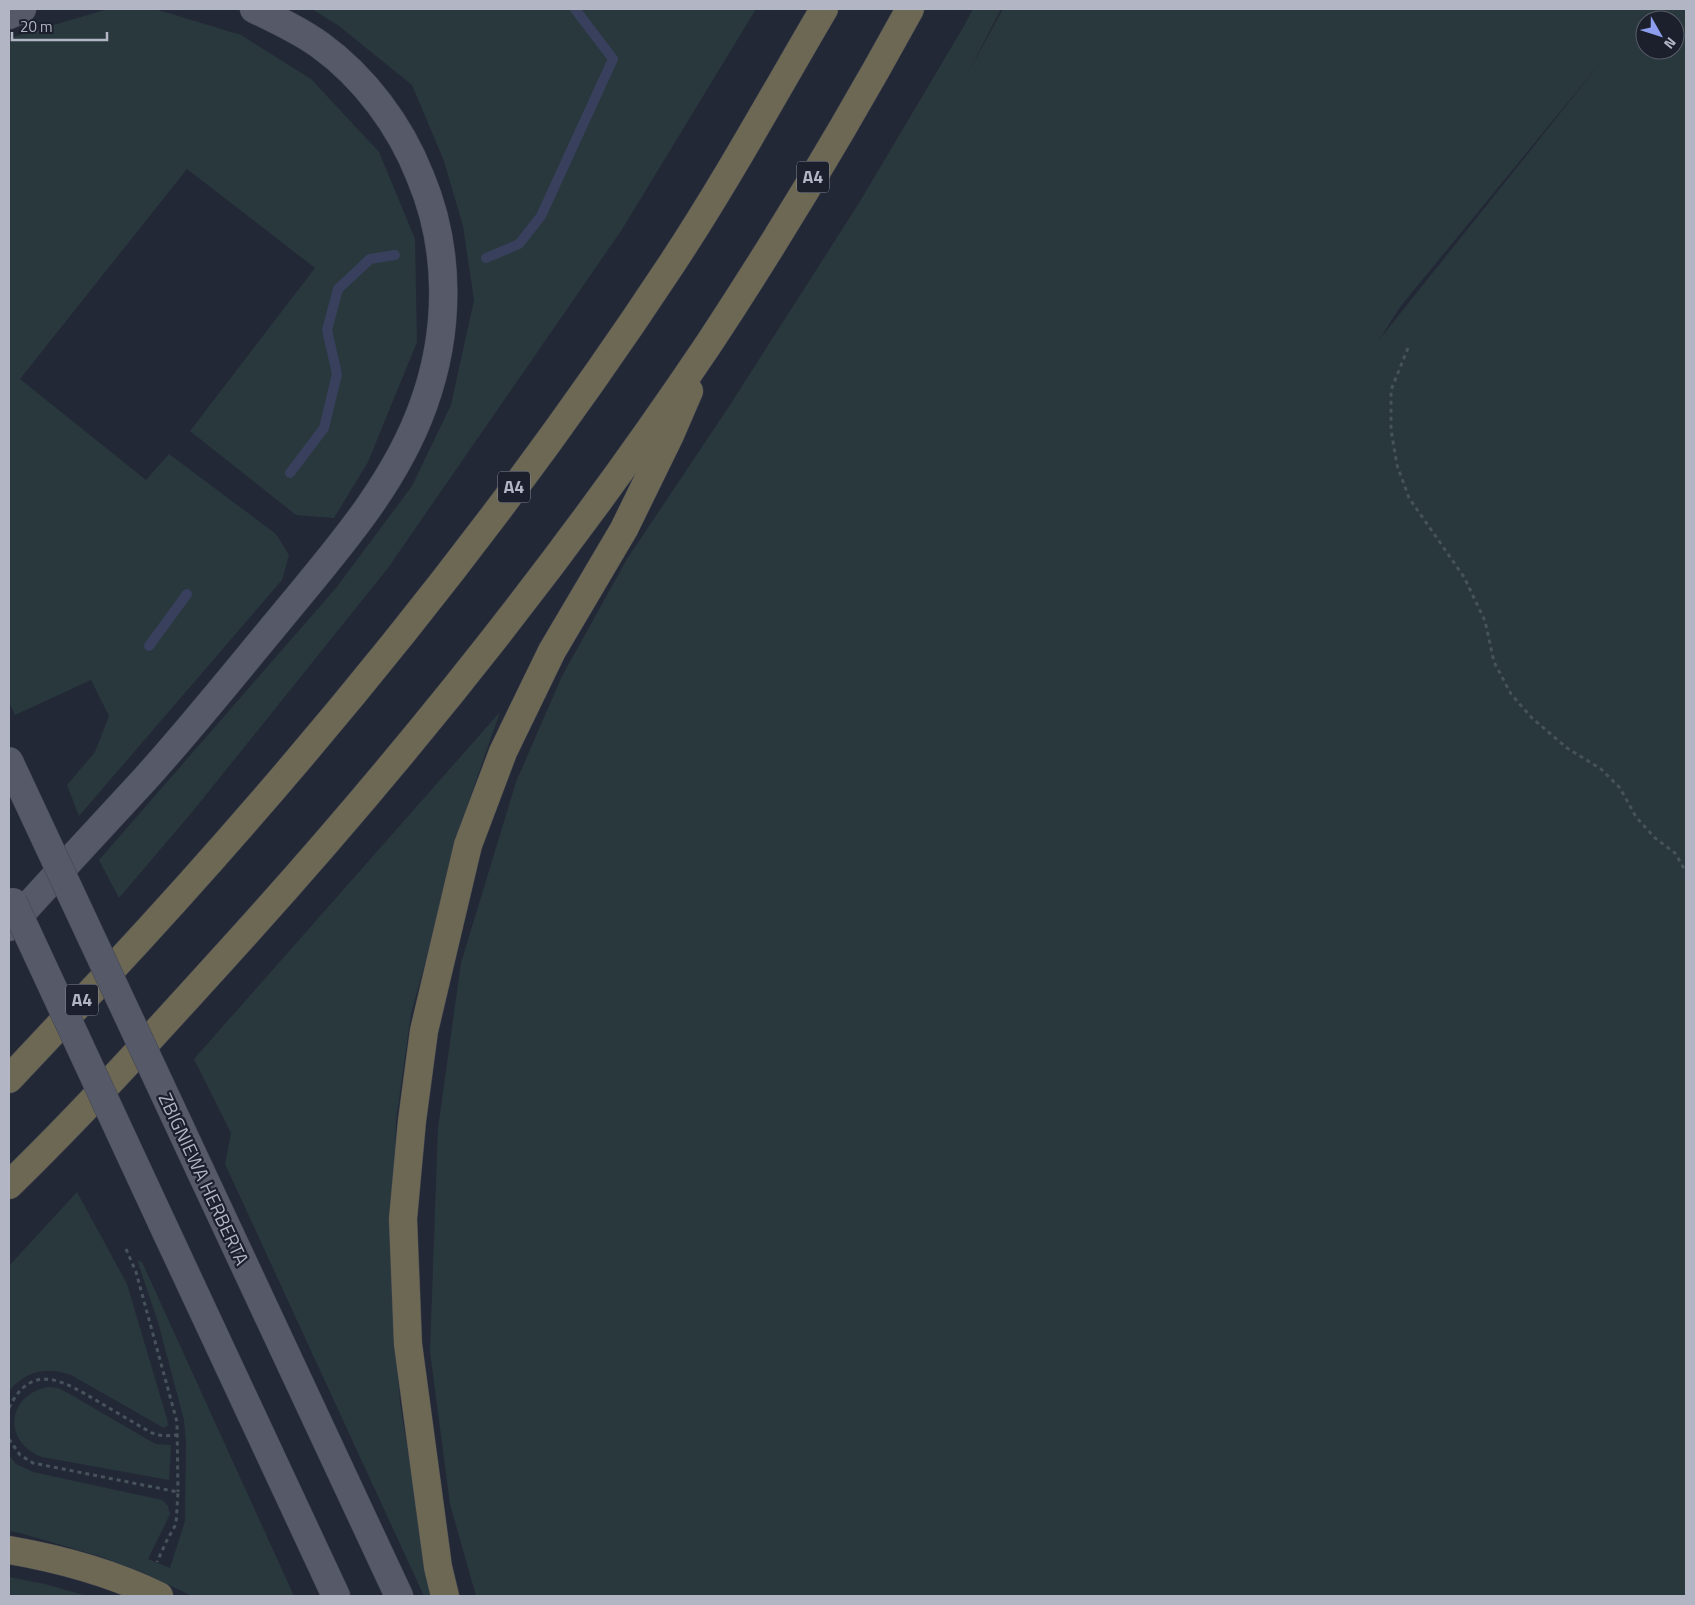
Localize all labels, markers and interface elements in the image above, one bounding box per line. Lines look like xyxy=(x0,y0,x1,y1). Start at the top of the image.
scale bar xyxy=(12,10,108,42)
north arrow xyxy=(1635,10,1685,60)
text: 20 m xyxy=(20,15,53,38)
text: N xyxy=(1659,33,1682,54)
road number: A4 xyxy=(797,162,829,192)
road number: A4 xyxy=(498,472,530,502)
road number: A4 xyxy=(66,984,98,1016)
street label: ZBIGNIEWA HERBERTA xyxy=(152,1088,257,1270)

